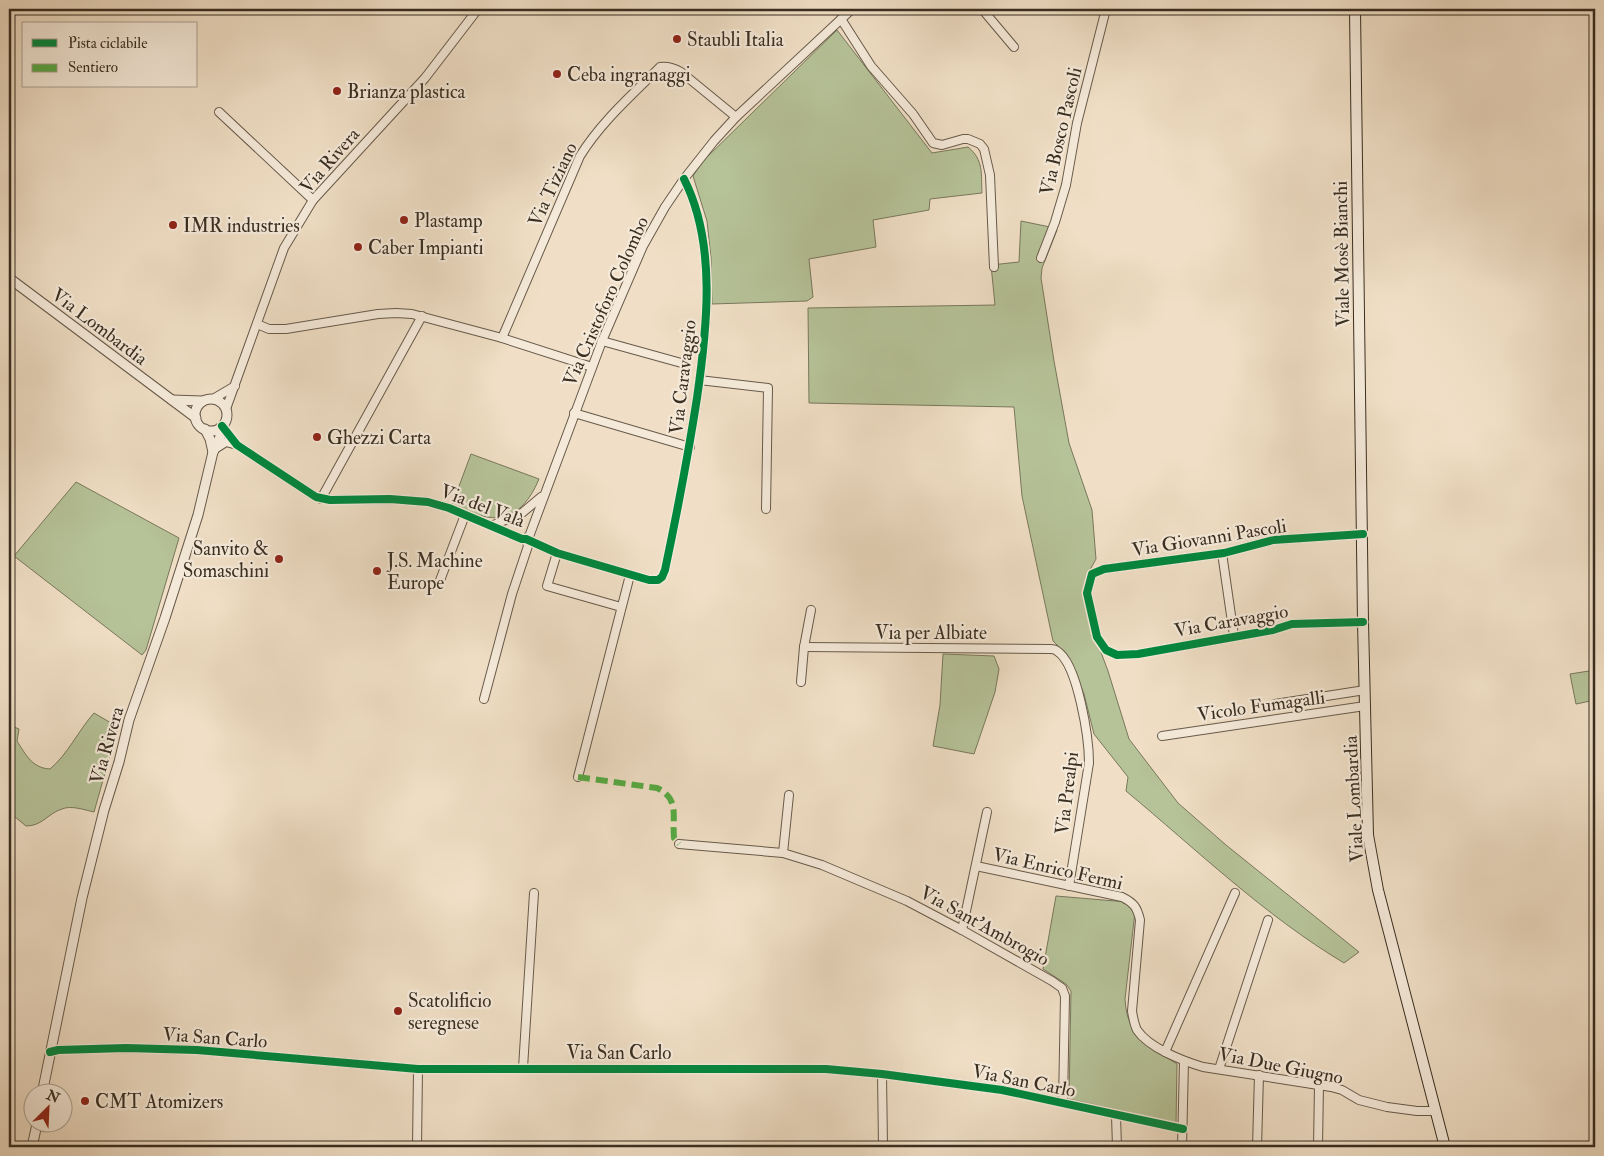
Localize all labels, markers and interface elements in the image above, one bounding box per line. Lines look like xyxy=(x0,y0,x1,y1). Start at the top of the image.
legend xyxy=(22,22,198,88)
place label: Staubli Italia xyxy=(687,28,784,52)
marker: Staubli Italia xyxy=(671,33,683,45)
text: Pista ciclabile xyxy=(68,34,147,53)
text: Sentiero xyxy=(68,58,118,77)
place label: Ceba ingranaggi xyxy=(567,63,690,87)
street label: Via Bosco Pascoli xyxy=(1035,65,1087,198)
marker: Ceba ingranaggi xyxy=(551,68,563,80)
place label: Brianza plastica xyxy=(347,80,466,105)
marker: Brianza plastica xyxy=(331,85,343,97)
street label: Via Rivera xyxy=(295,123,365,199)
street label: Via Tiziano xyxy=(523,139,583,230)
street label: Viale Mosè Bianchi xyxy=(1329,181,1355,327)
place label: Plastamp xyxy=(414,209,483,234)
street label: Via Cristoforo Colombo xyxy=(558,213,654,390)
place label: IMR industries xyxy=(183,214,300,238)
marker: Plastamp xyxy=(398,214,410,226)
marker: IMR industries xyxy=(167,219,179,231)
place label: Caber Impianti xyxy=(368,236,484,261)
marker: Caber Impianti xyxy=(352,241,364,253)
street label: Via Lombardia xyxy=(47,283,152,371)
street label: Via Caravaggio xyxy=(664,318,702,436)
place label: Ghezzi Carta xyxy=(327,426,431,450)
marker: Ghezzi Carta xyxy=(311,431,323,443)
street label: Via del Valà xyxy=(437,479,529,533)
street label: Via Giovanni Pascoli xyxy=(1130,514,1288,562)
place label: Sanvito & Somaschini xyxy=(183,537,269,583)
place label: J.S. Machine Europe xyxy=(386,549,483,596)
marker: Sanvito & Somaschini xyxy=(273,553,285,565)
marker: J.S. Machine Europe xyxy=(371,565,383,577)
street label: Via Caravaggio xyxy=(1172,599,1290,643)
street label: Via per Albiate xyxy=(875,621,987,646)
street label: Vicolo Fumagalli xyxy=(1196,685,1327,727)
street label: Via Rivera xyxy=(84,703,130,787)
street label: Viale Lombardia xyxy=(1339,735,1369,863)
street label: Via Prealpi xyxy=(1050,750,1085,836)
street label: Via Enrico Fermi xyxy=(990,842,1125,896)
street label: Via Sant'Ambrogio xyxy=(916,880,1053,971)
place label: Scatolificio seregnese xyxy=(408,989,491,1035)
marker: Scatolificio seregnese xyxy=(392,1005,404,1017)
street label: Via San Carlo xyxy=(162,1022,268,1054)
street label: Via San Carlo xyxy=(567,1041,671,1065)
street label: Via Due Giugno xyxy=(1216,1042,1345,1090)
street label: Via San Carlo xyxy=(970,1059,1078,1103)
north arrow xyxy=(22,1084,72,1134)
text: N xyxy=(43,1086,63,1107)
place label: CMT Atomizers xyxy=(95,1090,223,1114)
marker: CMT Atomizers xyxy=(79,1095,91,1107)

